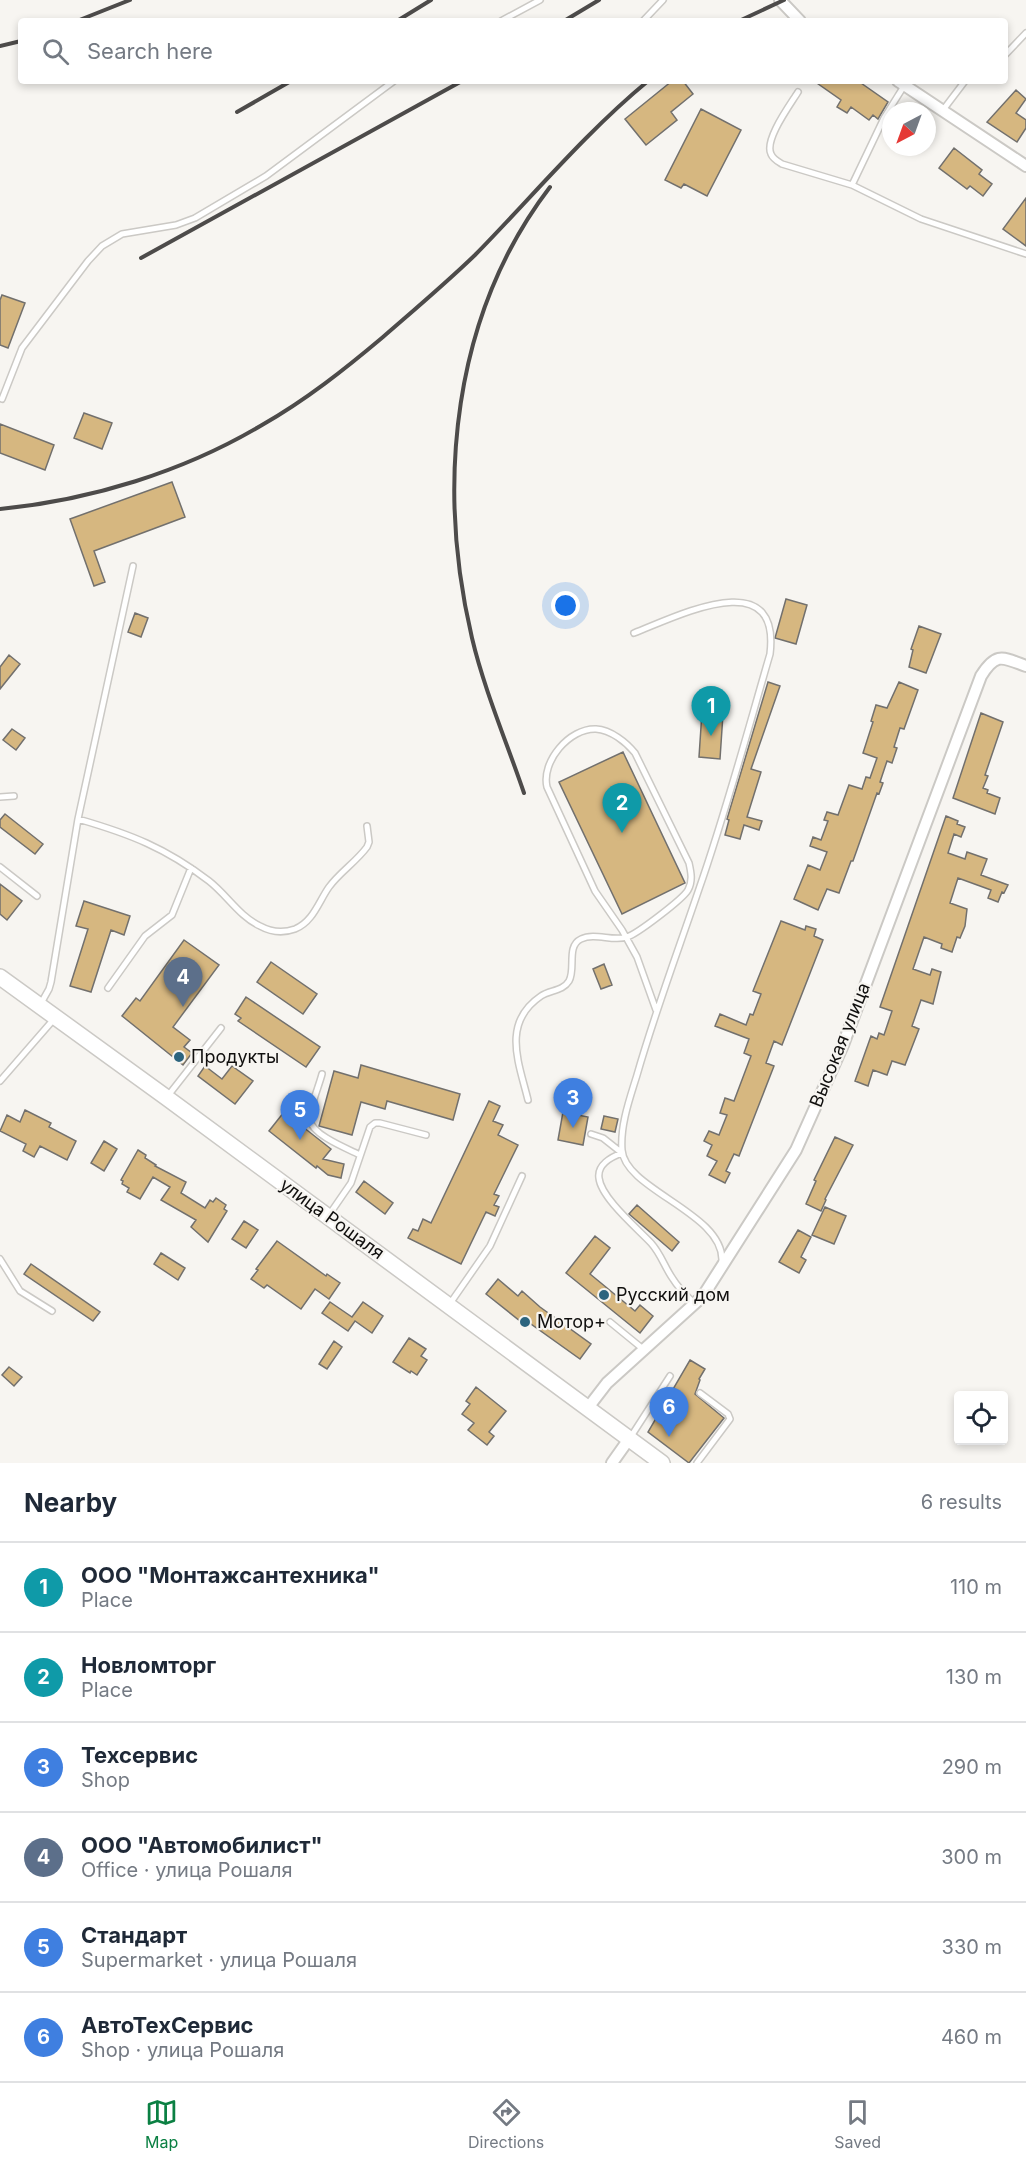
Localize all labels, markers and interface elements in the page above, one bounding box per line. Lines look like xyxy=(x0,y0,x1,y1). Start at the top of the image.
search box xyxy=(18,18,1008,84)
icon: search xyxy=(39,35,72,68)
text: Search here xyxy=(87,38,213,64)
north arrow xyxy=(882,102,936,156)
your location xyxy=(551,591,580,620)
pin: 1 xyxy=(692,686,730,736)
pin: 2 xyxy=(602,784,642,833)
pin: 4 xyxy=(164,958,202,1007)
street label: Высокая улица xyxy=(805,980,874,1110)
place label: Продукты xyxy=(191,1046,279,1067)
marker: Продукты xyxy=(172,1050,186,1064)
pin: 3 xyxy=(554,1078,592,1128)
pin: 5 xyxy=(280,1090,320,1140)
street label: улица Рошаля xyxy=(276,1174,388,1263)
place label: Русский дом xyxy=(616,1284,730,1305)
marker: Русский дом xyxy=(597,1288,611,1302)
place label: Мотор+ xyxy=(537,1311,606,1332)
marker: Мотор+ xyxy=(518,1315,532,1329)
pin: 6 xyxy=(650,1388,688,1437)
map controls xyxy=(954,1391,1008,1445)
button: locate xyxy=(954,1391,1008,1445)
text: Nearby xyxy=(24,1487,117,1518)
text: 6 results xyxy=(921,1490,1002,1514)
text: ООО "Монтажсантехника" xyxy=(81,1562,380,1588)
text: 1 xyxy=(39,1575,48,1599)
text: 110 m xyxy=(950,1575,1002,1599)
text: Place xyxy=(81,1588,133,1612)
text: Новломторг xyxy=(81,1652,216,1678)
text: 2 xyxy=(37,1665,50,1689)
text: 130 m xyxy=(946,1665,1002,1689)
text: Place xyxy=(81,1678,133,1702)
text: Техсервис xyxy=(81,1742,198,1768)
text: 3 xyxy=(37,1755,50,1779)
text: 290 m xyxy=(942,1755,1002,1779)
text: Shop xyxy=(81,1768,130,1792)
text: ООО "Автомобилист" xyxy=(81,1832,323,1858)
text: 4 xyxy=(37,1845,50,1869)
text: 300 m xyxy=(941,1845,1002,1869)
text: Office · улица Рошаля xyxy=(81,1858,293,1882)
text: Стандарт xyxy=(81,1922,187,1948)
text: 5 xyxy=(37,1935,50,1959)
text: 330 m xyxy=(942,1935,1002,1959)
text: Supermarket · улица Рошаля xyxy=(81,1948,357,1972)
text: АвтоТехСервис xyxy=(81,2012,254,2038)
text: 6 xyxy=(37,2025,50,2049)
text: 460 m xyxy=(941,2025,1002,2049)
text: Shop · улица Рошаля xyxy=(81,2038,284,2062)
tab: Map xyxy=(145,2096,178,2152)
tab: Directions xyxy=(468,2096,544,2152)
tab: Saved xyxy=(834,2096,881,2152)

